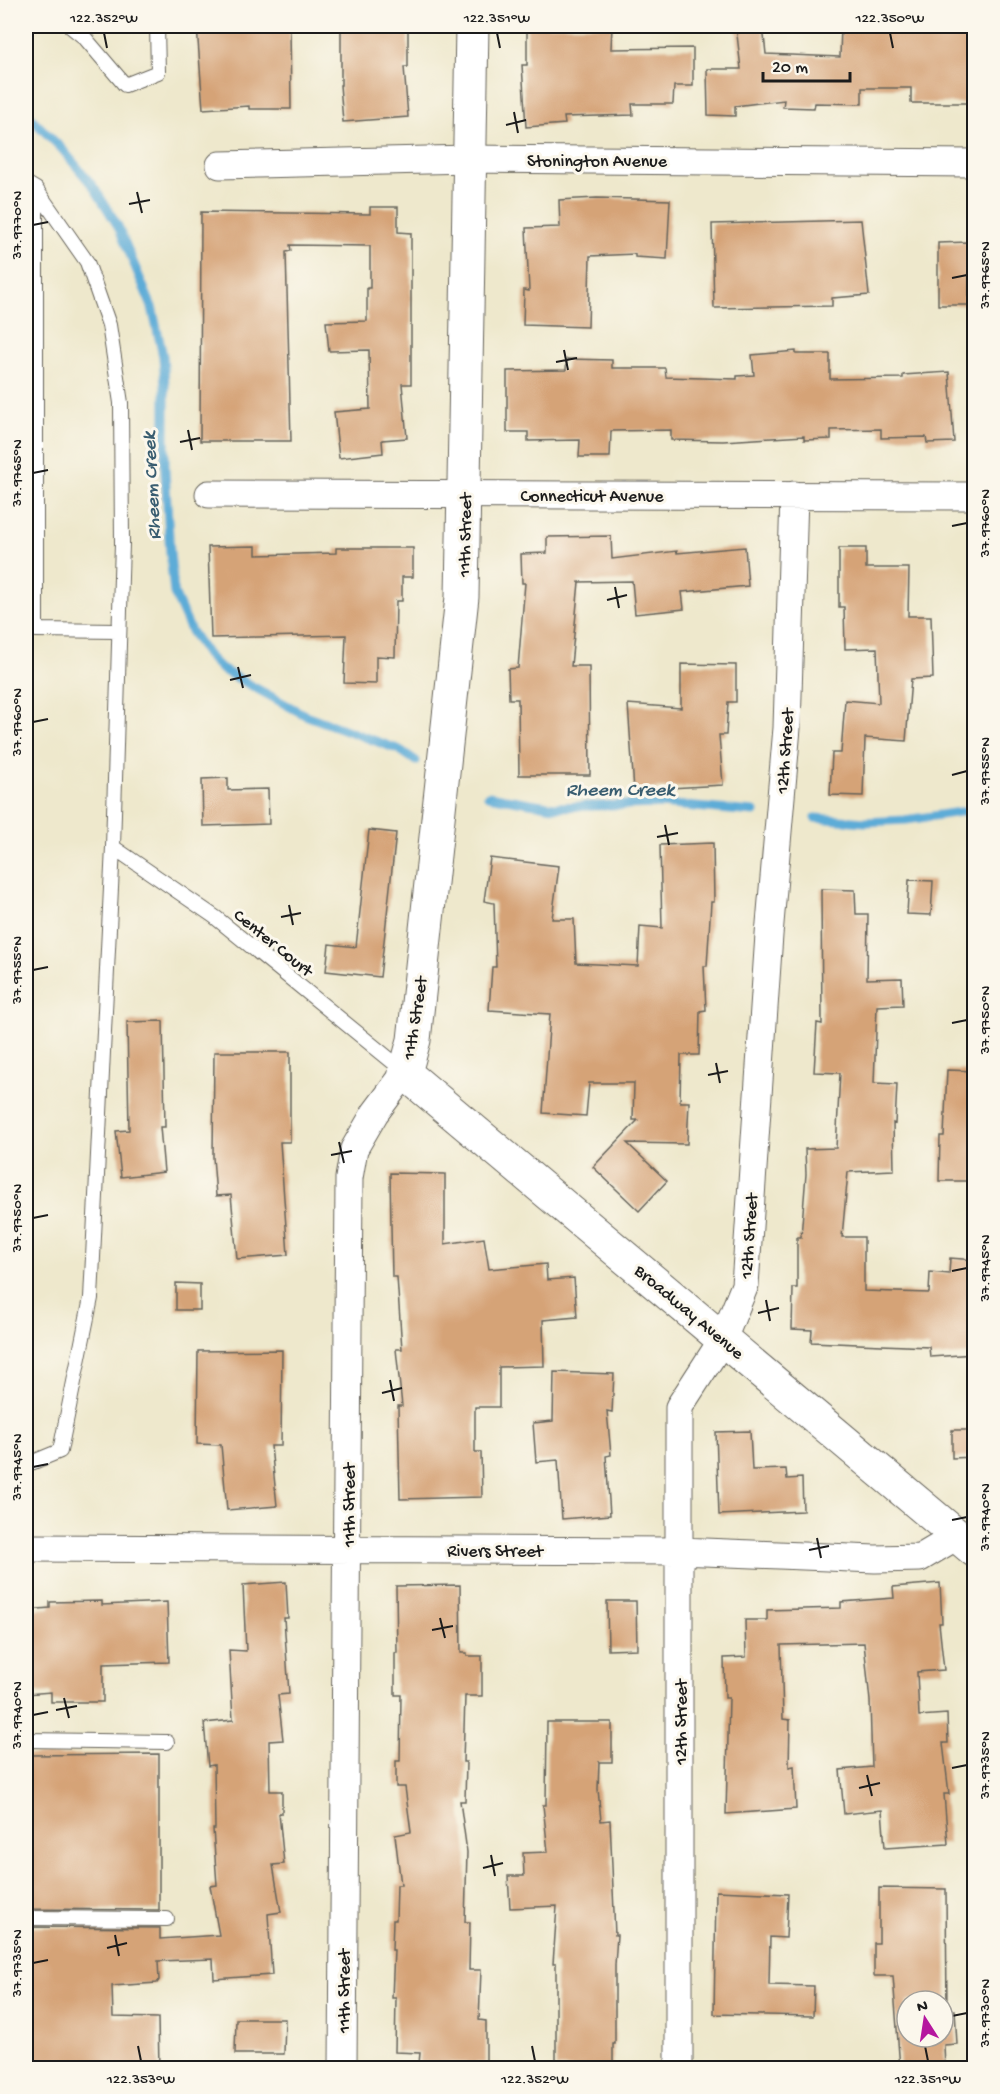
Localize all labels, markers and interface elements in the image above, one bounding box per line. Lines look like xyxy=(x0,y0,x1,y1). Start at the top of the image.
text: 122.352°W xyxy=(69,10,138,28)
text: 122.351°W xyxy=(463,10,531,28)
text: 122.350°W xyxy=(854,10,925,28)
scale bar xyxy=(763,45,850,83)
text: 20 m xyxy=(772,58,808,79)
street label: Stonington Avenue xyxy=(527,152,668,173)
text: 37.9770°N xyxy=(9,191,27,260)
text: 37.9765°N xyxy=(977,241,995,310)
water label: Rheem Creek xyxy=(139,429,168,540)
text: 37.9765°N xyxy=(9,439,27,508)
street label: Connecticut Avenue xyxy=(520,487,664,508)
text: 37.9760°N xyxy=(977,489,995,558)
street label: 11th Street xyxy=(455,491,478,578)
text: 37.9760°N xyxy=(9,688,27,757)
street label: 12th Street xyxy=(773,706,800,795)
text: 37.9755°N xyxy=(977,737,995,806)
water label: Rheem Creek xyxy=(566,780,676,803)
street label: Center Court xyxy=(228,906,318,983)
text: 37.9755°N xyxy=(9,936,27,1005)
street label: 11th Street xyxy=(399,974,434,1062)
text: 37.9750°N xyxy=(977,986,995,1055)
text: 37.9750°N xyxy=(9,1184,27,1253)
street label: 12th Street xyxy=(737,1191,764,1280)
text: 37.9745°N xyxy=(977,1234,995,1303)
street label: Broadway Avenue xyxy=(629,1260,748,1365)
text: 37.9745°N xyxy=(9,1433,27,1502)
street label: 11th Street xyxy=(340,1461,361,1548)
text: 37.9740°N xyxy=(977,1483,995,1552)
street label: Rivers Street xyxy=(447,1542,545,1563)
street label: 12th Street xyxy=(672,1678,693,1766)
text: 37.9740°N xyxy=(9,1681,27,1750)
text: 37.9735°N xyxy=(977,1731,995,1800)
text: 37.9735°N xyxy=(9,1929,27,1998)
street label: 11th Street xyxy=(335,1947,356,2034)
text: 37.9730°N xyxy=(977,1979,995,2048)
north arrow xyxy=(895,1989,955,2049)
text: N xyxy=(916,1997,930,2018)
text: 122.353°W xyxy=(106,2071,175,2089)
text: 122.352°W xyxy=(500,2071,569,2089)
text: 122.351°W xyxy=(894,2071,962,2089)

